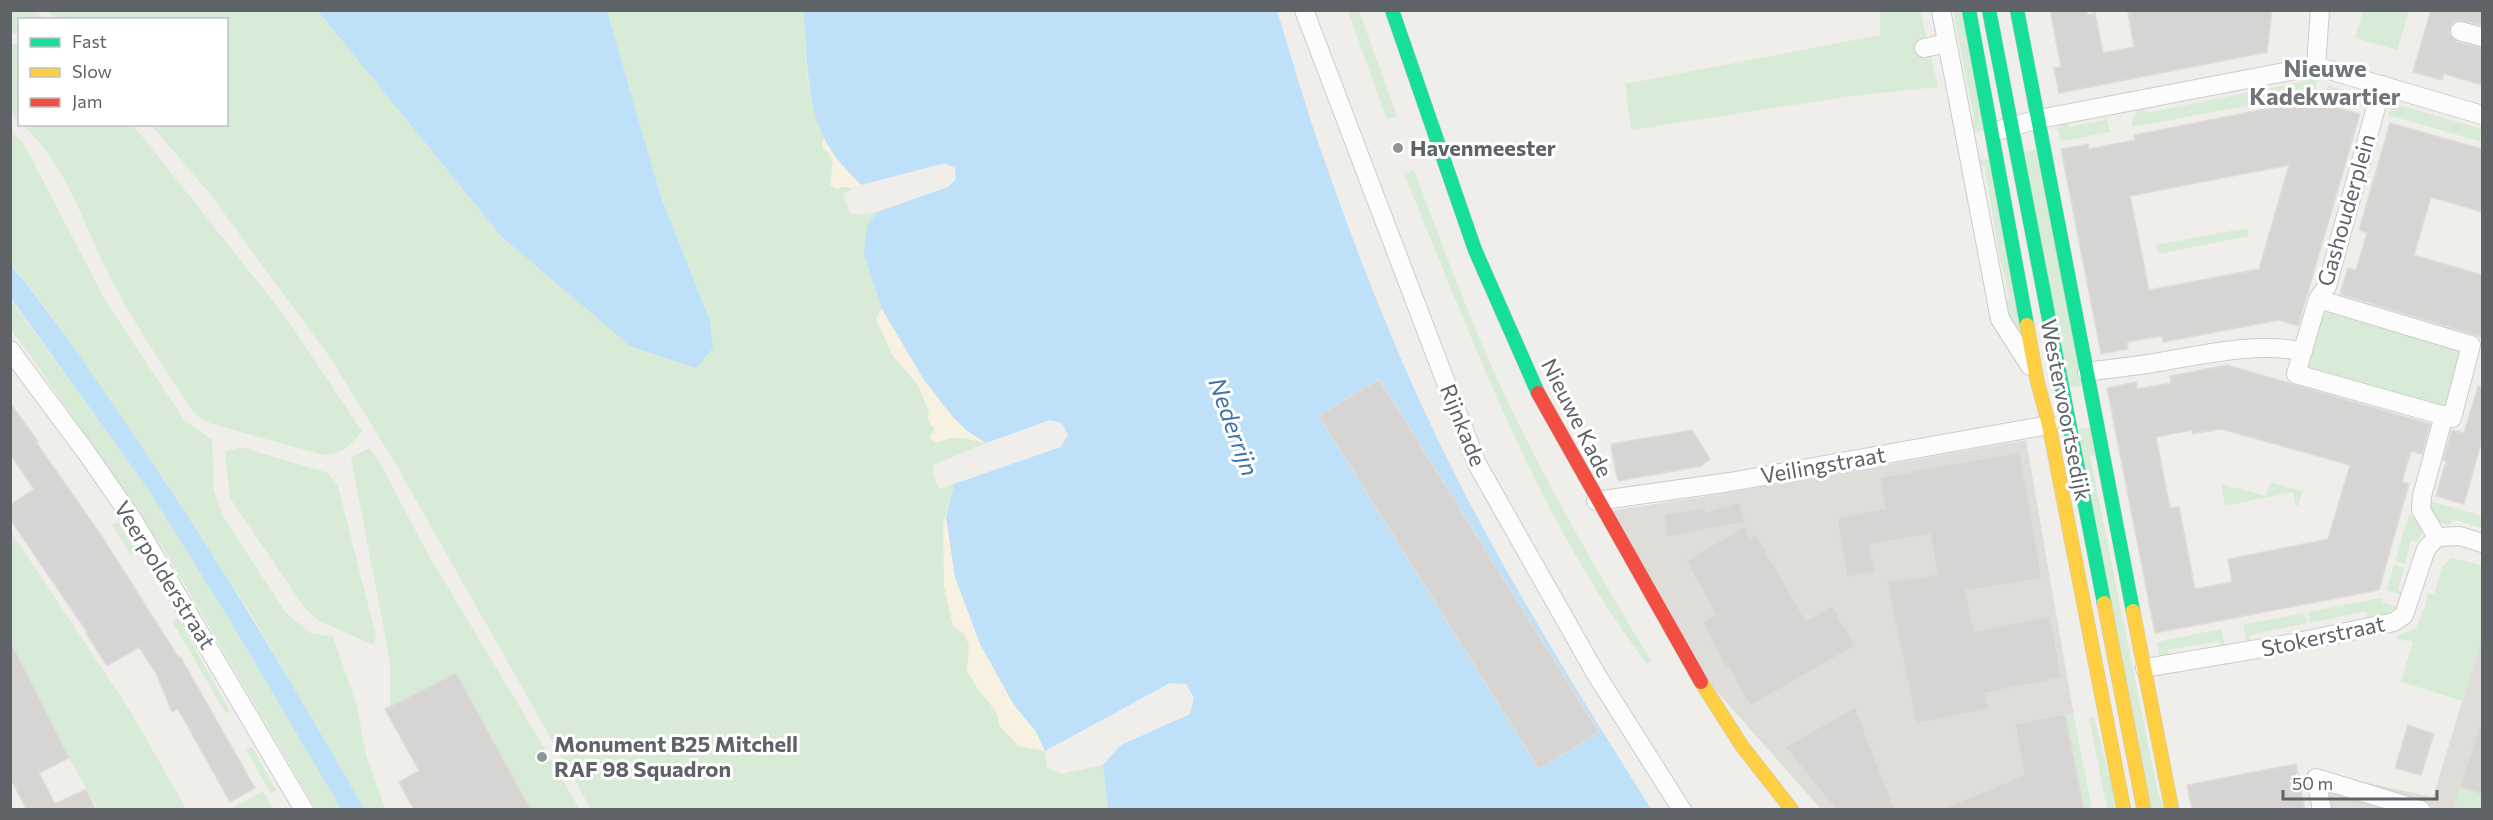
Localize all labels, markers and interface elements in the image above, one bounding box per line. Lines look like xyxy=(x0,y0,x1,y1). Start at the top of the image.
legend xyxy=(18,18,228,126)
text: Fast xyxy=(72,30,107,52)
district label: Nieuwe Kadekwartier xyxy=(2249,53,2401,110)
text: Slow xyxy=(72,60,112,82)
text: Jam xyxy=(72,90,102,112)
street label: Gashouderplein xyxy=(2311,131,2380,289)
place label: Havenmeester xyxy=(1410,134,1556,161)
marker: Havenmeester xyxy=(1391,141,1405,155)
street label: Westervoortsedijk xyxy=(2036,317,2097,503)
street label: Nieuwe Kade xyxy=(1536,354,1619,482)
water label: Nederrijn xyxy=(1203,373,1266,480)
street label: Rijnkade xyxy=(1435,380,1492,470)
street label: Veilingstraat xyxy=(1758,440,1887,489)
street label: Veerpolderstraat xyxy=(109,496,222,654)
street label: Stokerstraat xyxy=(2259,609,2387,662)
place label: Monument B25 Mitchell RAF 98 Squadron xyxy=(554,730,798,782)
marker: Monument B25 Mitchell RAF 98 Squadron xyxy=(535,750,549,764)
scale bar xyxy=(2283,763,2438,801)
text: 50 m xyxy=(2292,772,2333,794)

